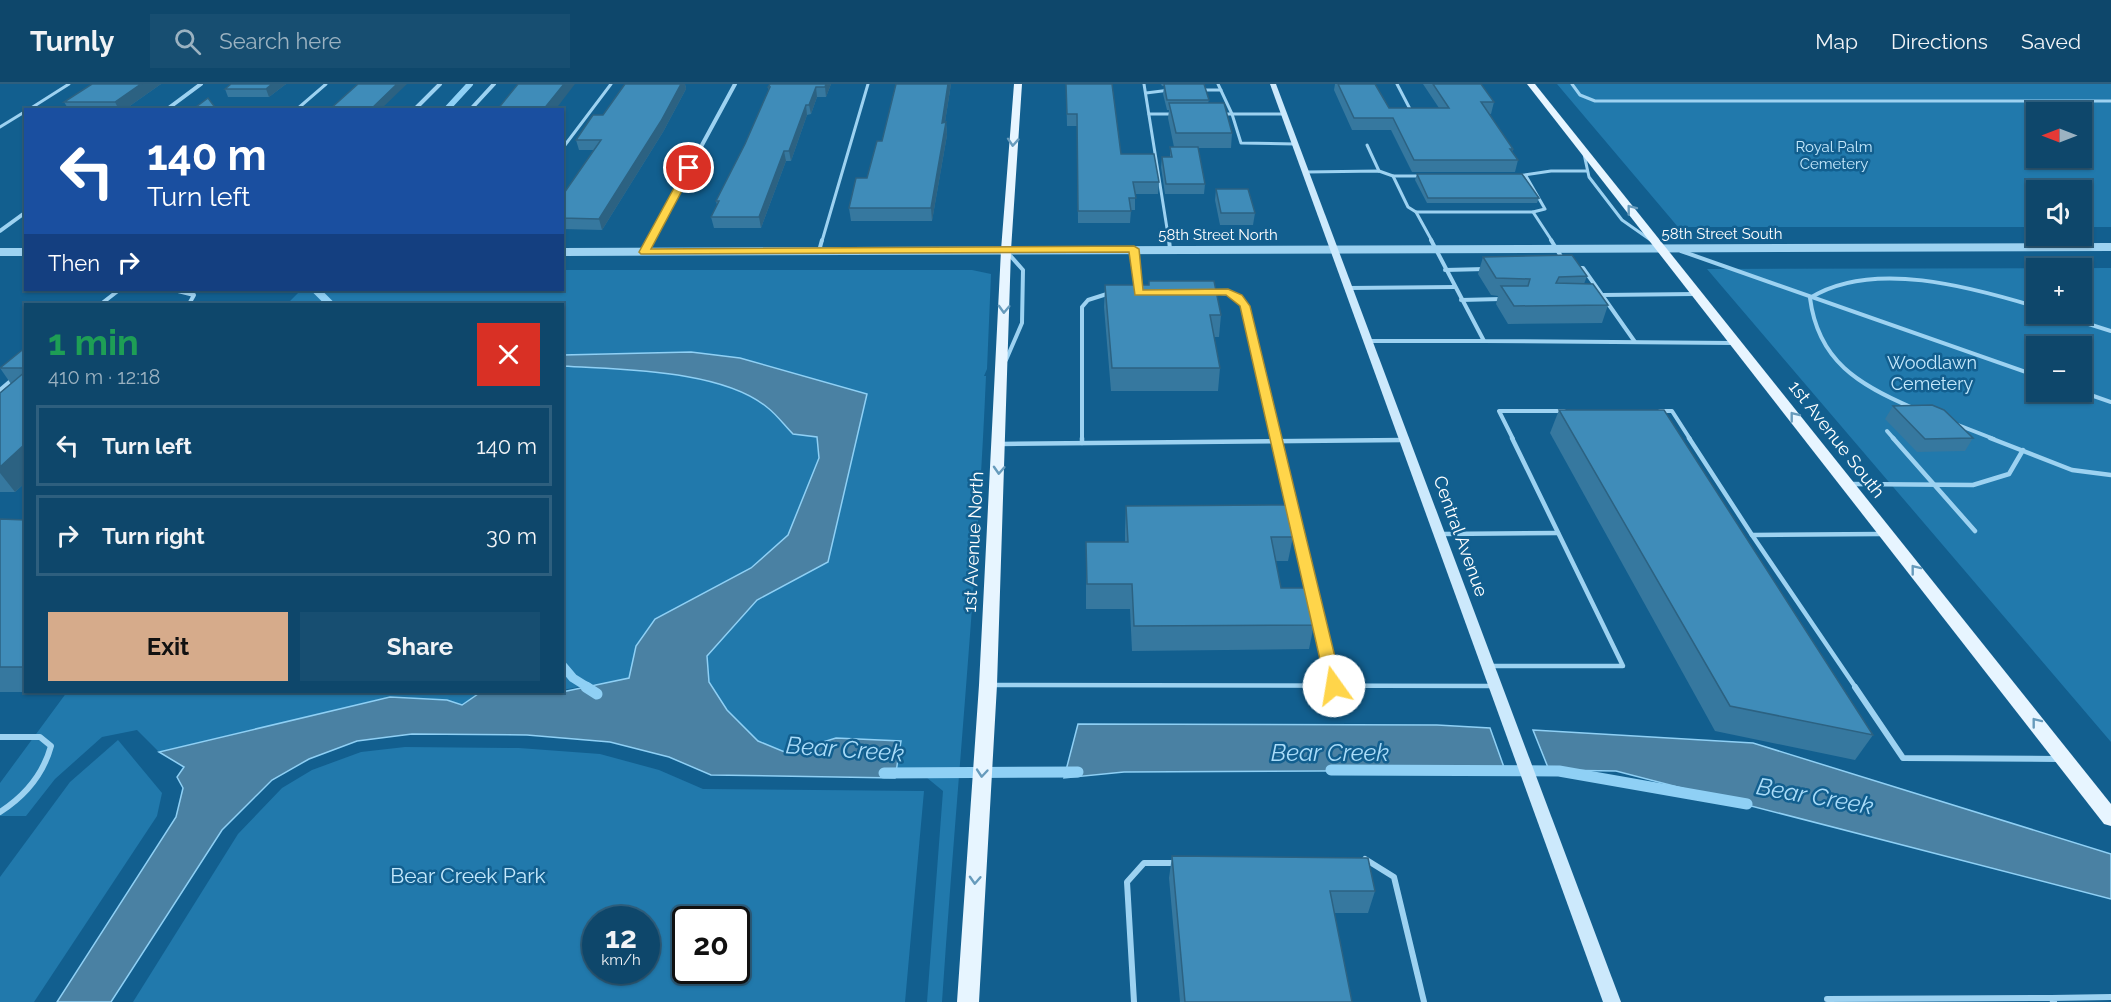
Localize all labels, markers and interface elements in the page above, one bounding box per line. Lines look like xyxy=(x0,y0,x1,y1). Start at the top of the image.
search box xyxy=(150,14,570,68)
text: Turnly xyxy=(30,25,114,58)
icon: search xyxy=(171,25,204,58)
text: Search here xyxy=(219,28,341,54)
text: Map xyxy=(1815,29,1858,54)
text: Directions xyxy=(1891,29,1988,54)
text: Saved xyxy=(2021,29,2081,54)
north arrow xyxy=(2026,102,2092,168)
map controls xyxy=(2026,102,2092,402)
text: 140 m xyxy=(147,131,267,180)
icon: left xyxy=(48,132,126,210)
one-way arrow xyxy=(1007,138,1020,147)
park label: Royal Palm Cemetery xyxy=(1795,138,1873,173)
pin xyxy=(663,142,714,193)
icon: arrive xyxy=(672,151,705,184)
button: sound xyxy=(2026,180,2092,246)
text: Turn left xyxy=(147,181,250,212)
one-way arrow xyxy=(1627,205,1638,216)
street label: 58th Street South xyxy=(1662,225,1782,243)
street label: 58th Street North xyxy=(1158,226,1278,244)
icon: right xyxy=(112,246,145,279)
text: Then xyxy=(48,250,100,276)
button: + xyxy=(2026,258,2092,324)
one-way arrow xyxy=(998,304,1010,313)
text: 1 min xyxy=(48,321,139,363)
button: close xyxy=(477,323,540,386)
button: − xyxy=(2026,336,2092,402)
park label: Woodlawn Cemetery xyxy=(1887,352,1977,394)
text: 410 m · 12:18 xyxy=(48,365,160,389)
street label: 1st Avenue South xyxy=(1785,376,1889,502)
one-way arrow xyxy=(1791,412,1802,423)
icon: left xyxy=(51,429,84,462)
text: Turn left xyxy=(102,433,192,459)
text: 140 m xyxy=(476,433,537,459)
one-way arrow xyxy=(992,466,1005,475)
street label: 1st Avenue North xyxy=(959,471,987,613)
street label: Central Avenue xyxy=(1429,473,1493,600)
icon: right xyxy=(51,519,84,552)
text: Turn right xyxy=(102,523,205,549)
text: 30 m xyxy=(486,523,537,549)
one-way arrow xyxy=(1911,565,1922,576)
button: Exit xyxy=(48,612,288,681)
button: Share xyxy=(300,612,540,681)
position arrow xyxy=(1302,654,1366,718)
one-way arrow xyxy=(2032,718,2043,729)
water label: Bear Creek xyxy=(785,730,905,768)
water label: Bear Creek xyxy=(1271,738,1389,767)
one-way arrow xyxy=(976,768,989,777)
water label: Bear Creek xyxy=(1754,771,1876,821)
park label: Bear Creek Park xyxy=(390,863,546,888)
one-way arrow xyxy=(968,876,981,885)
speed limit sign: 20 xyxy=(672,906,750,984)
text: 12 xyxy=(605,920,637,955)
text: km/h xyxy=(601,951,641,969)

